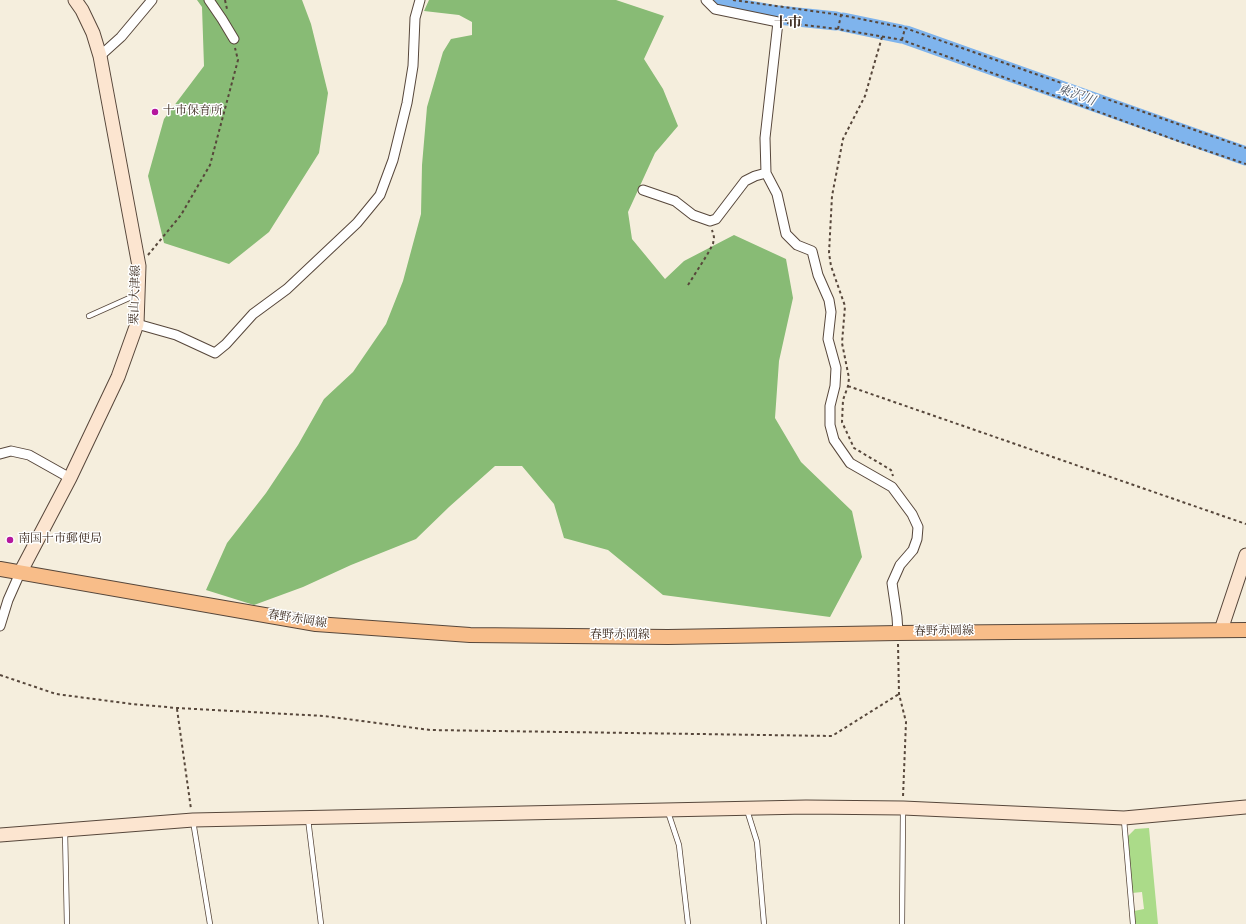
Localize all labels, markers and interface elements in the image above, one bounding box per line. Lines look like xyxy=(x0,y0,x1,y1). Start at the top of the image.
district label: 十市 xyxy=(774,16,802,32)
water label: 東沢川 xyxy=(1055,82,1097,110)
place label: 十市保育所 xyxy=(163,105,223,119)
marker: 十市保育所 xyxy=(150,107,160,117)
street label: 栗山大津線 xyxy=(128,265,144,325)
place label: 南国十市郵便局 xyxy=(18,533,102,547)
marker: 南国十市郵便局 xyxy=(5,535,15,545)
street label: 春野赤岡線 xyxy=(266,608,328,632)
street label: 春野赤岡線 xyxy=(914,624,974,640)
street label: 春野赤岡線 xyxy=(590,629,650,643)

